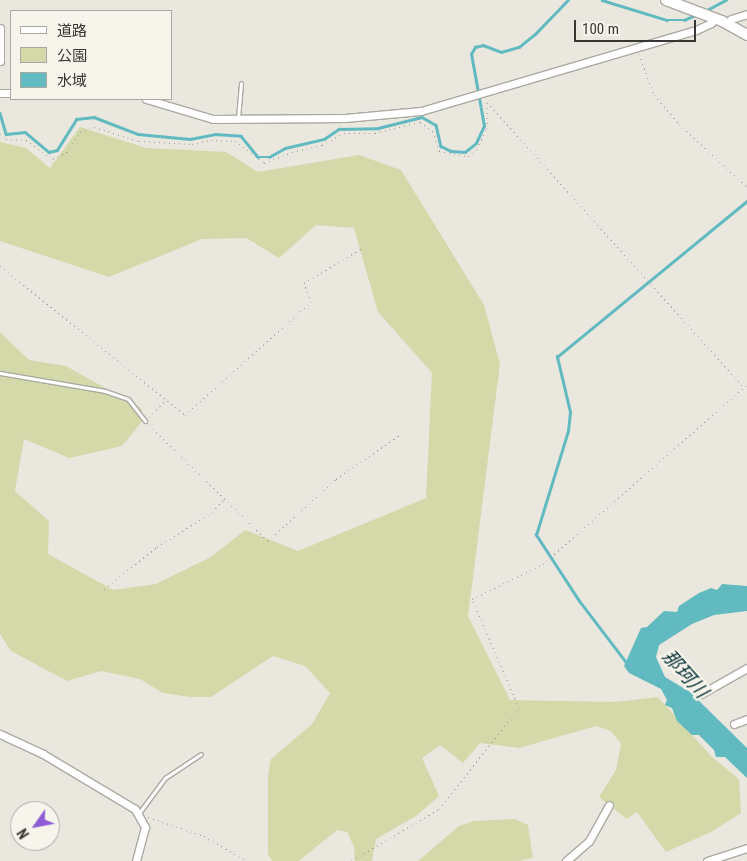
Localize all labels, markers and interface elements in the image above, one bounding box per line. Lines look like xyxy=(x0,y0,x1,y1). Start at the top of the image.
legend xyxy=(10,10,172,100)
scale bar xyxy=(577,10,700,42)
text: 100 m xyxy=(582,20,619,38)
text: 道路 xyxy=(57,22,87,40)
text: 公園 xyxy=(57,47,87,65)
text: 水域 xyxy=(57,72,87,90)
water label: 那珂川 xyxy=(657,645,713,703)
north arrow xyxy=(10,801,60,851)
text: N xyxy=(14,826,32,842)

